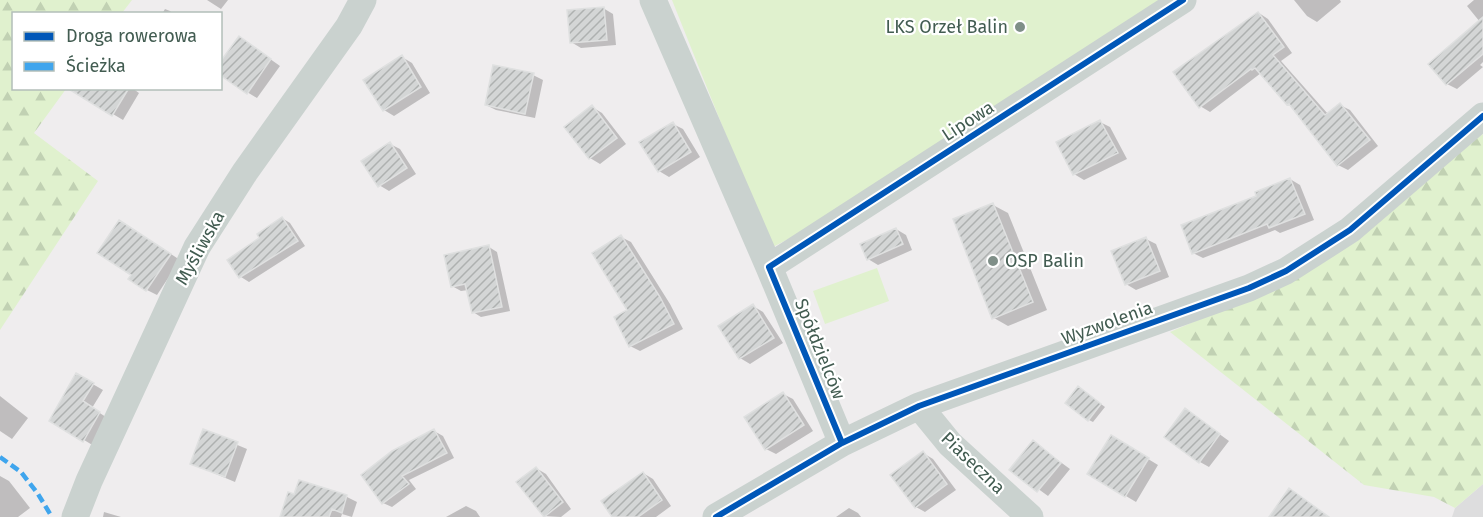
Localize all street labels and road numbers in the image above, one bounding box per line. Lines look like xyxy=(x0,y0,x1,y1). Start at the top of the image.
street label: Lipowa xyxy=(938,96,998,146)
street label: Myśliwska xyxy=(171,207,229,289)
street label: Spółdzielców xyxy=(790,295,850,403)
street label: Wyzwolenia xyxy=(1058,296,1156,350)
street label: Piaseczna xyxy=(937,427,1009,499)

